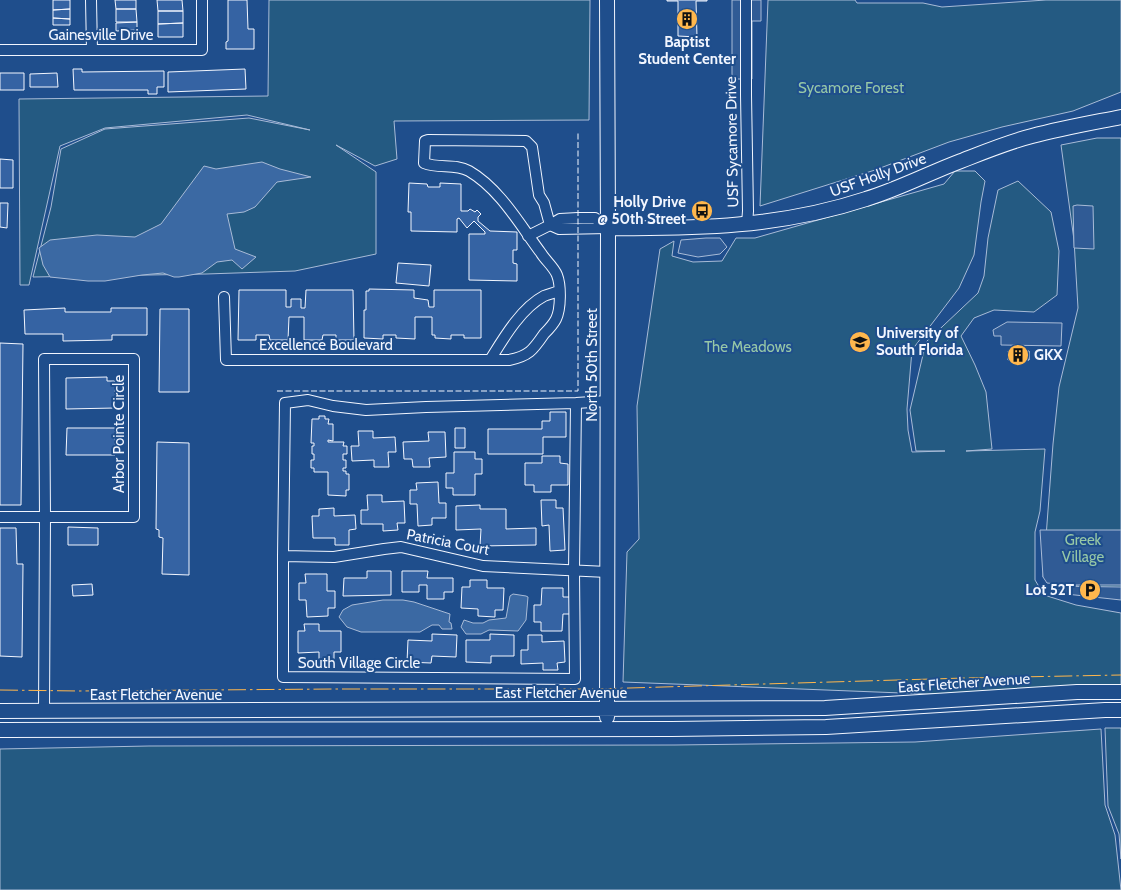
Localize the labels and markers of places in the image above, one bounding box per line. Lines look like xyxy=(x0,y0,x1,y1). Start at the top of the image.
building icon: Baptist Student Center xyxy=(675,7,699,31)
place label: Baptist Student Center xyxy=(638,33,736,68)
place label: Holly Drive @ 50th Street xyxy=(597,193,686,228)
bus stop icon: Holly Drive @ 50th Street xyxy=(690,199,714,223)
place label: University of South Florida xyxy=(876,324,964,359)
school or university icon: University of South Florida xyxy=(848,330,872,354)
building icon: GKX xyxy=(1006,343,1030,367)
place label: GKX xyxy=(1034,346,1063,364)
parking icon: Lot 52T xyxy=(1078,578,1102,602)
place label: Lot 52T xyxy=(1025,581,1075,599)

